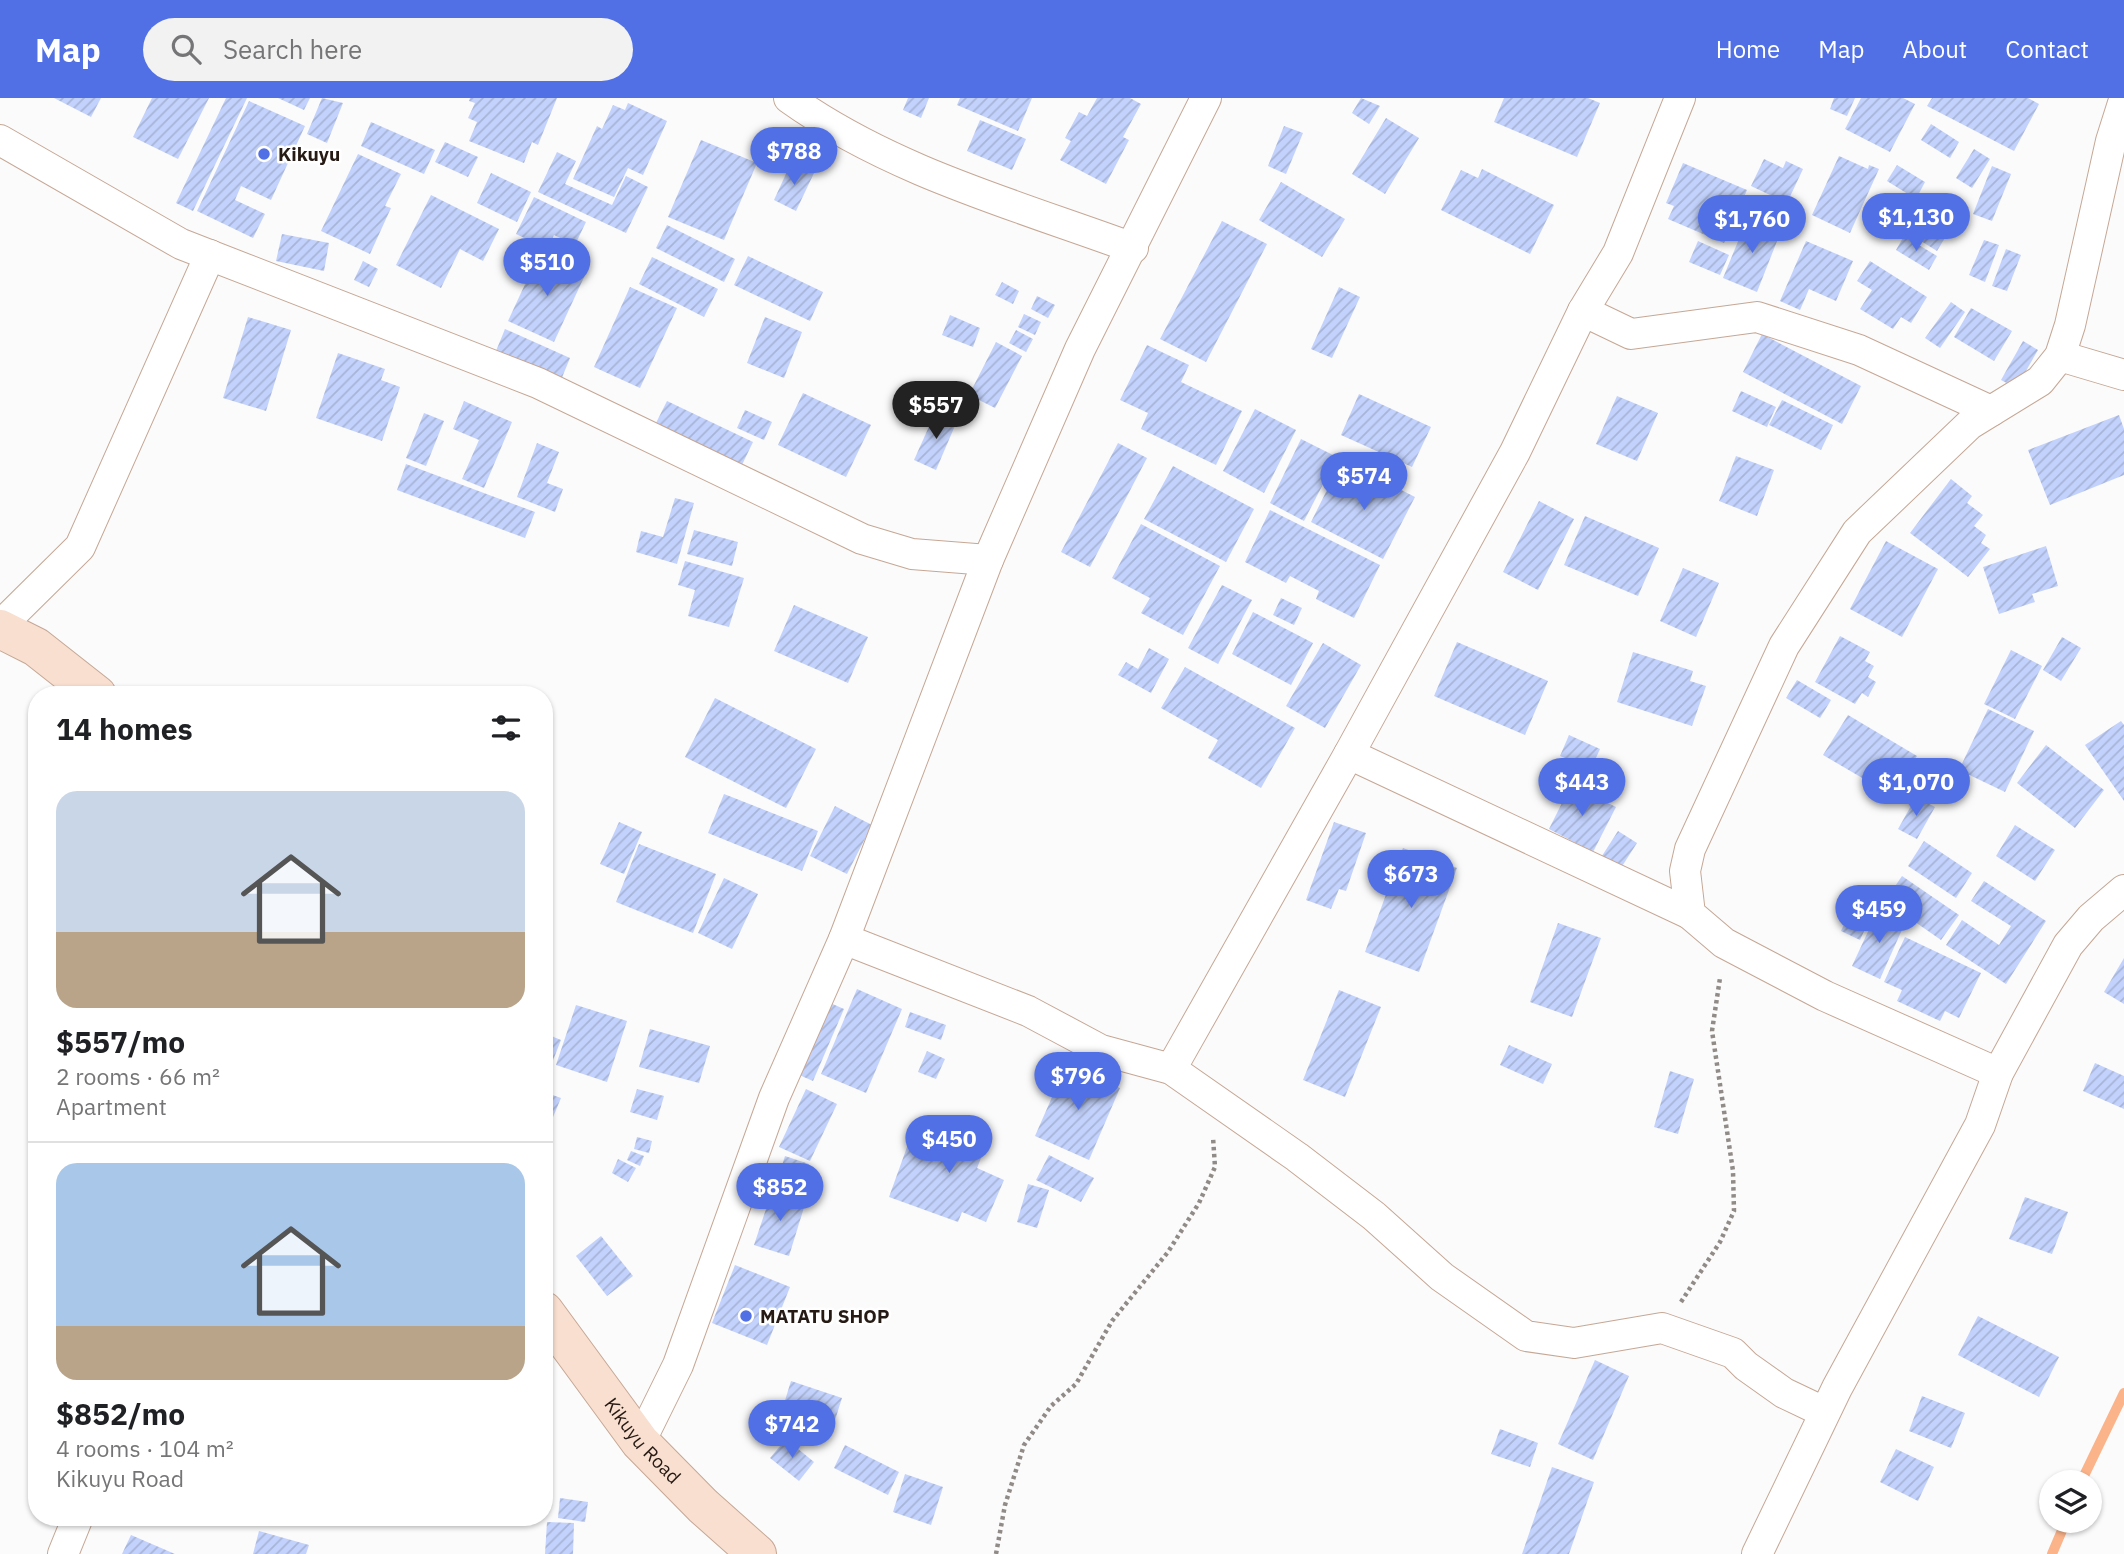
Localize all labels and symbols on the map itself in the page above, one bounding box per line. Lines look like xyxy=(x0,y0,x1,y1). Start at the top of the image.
pin: $788 xyxy=(753,127,835,187)
place label: Kikuyu xyxy=(278,142,340,166)
marker: Kikuyu xyxy=(256,146,272,162)
pin: $1,130 xyxy=(1859,194,1973,253)
pin: $1,760 xyxy=(1695,195,1809,255)
pin: $510 xyxy=(506,238,588,298)
pin: $557 xyxy=(895,382,977,441)
pin: $574 xyxy=(1323,452,1405,512)
pin: $443 xyxy=(1541,758,1623,818)
pin: $1,070 xyxy=(1859,758,1973,818)
pin: $673 xyxy=(1370,850,1452,910)
pin: $459 xyxy=(1838,886,1920,945)
pin: $796 xyxy=(1037,1052,1119,1112)
pin: $450 xyxy=(908,1116,990,1175)
pin: $852 xyxy=(739,1164,821,1223)
place label: MATATU SHOP xyxy=(760,1304,889,1328)
marker: MATATU SHOP xyxy=(738,1308,754,1324)
street label: Kikuyu Road xyxy=(599,1393,686,1489)
pin: $742 xyxy=(751,1400,833,1460)

